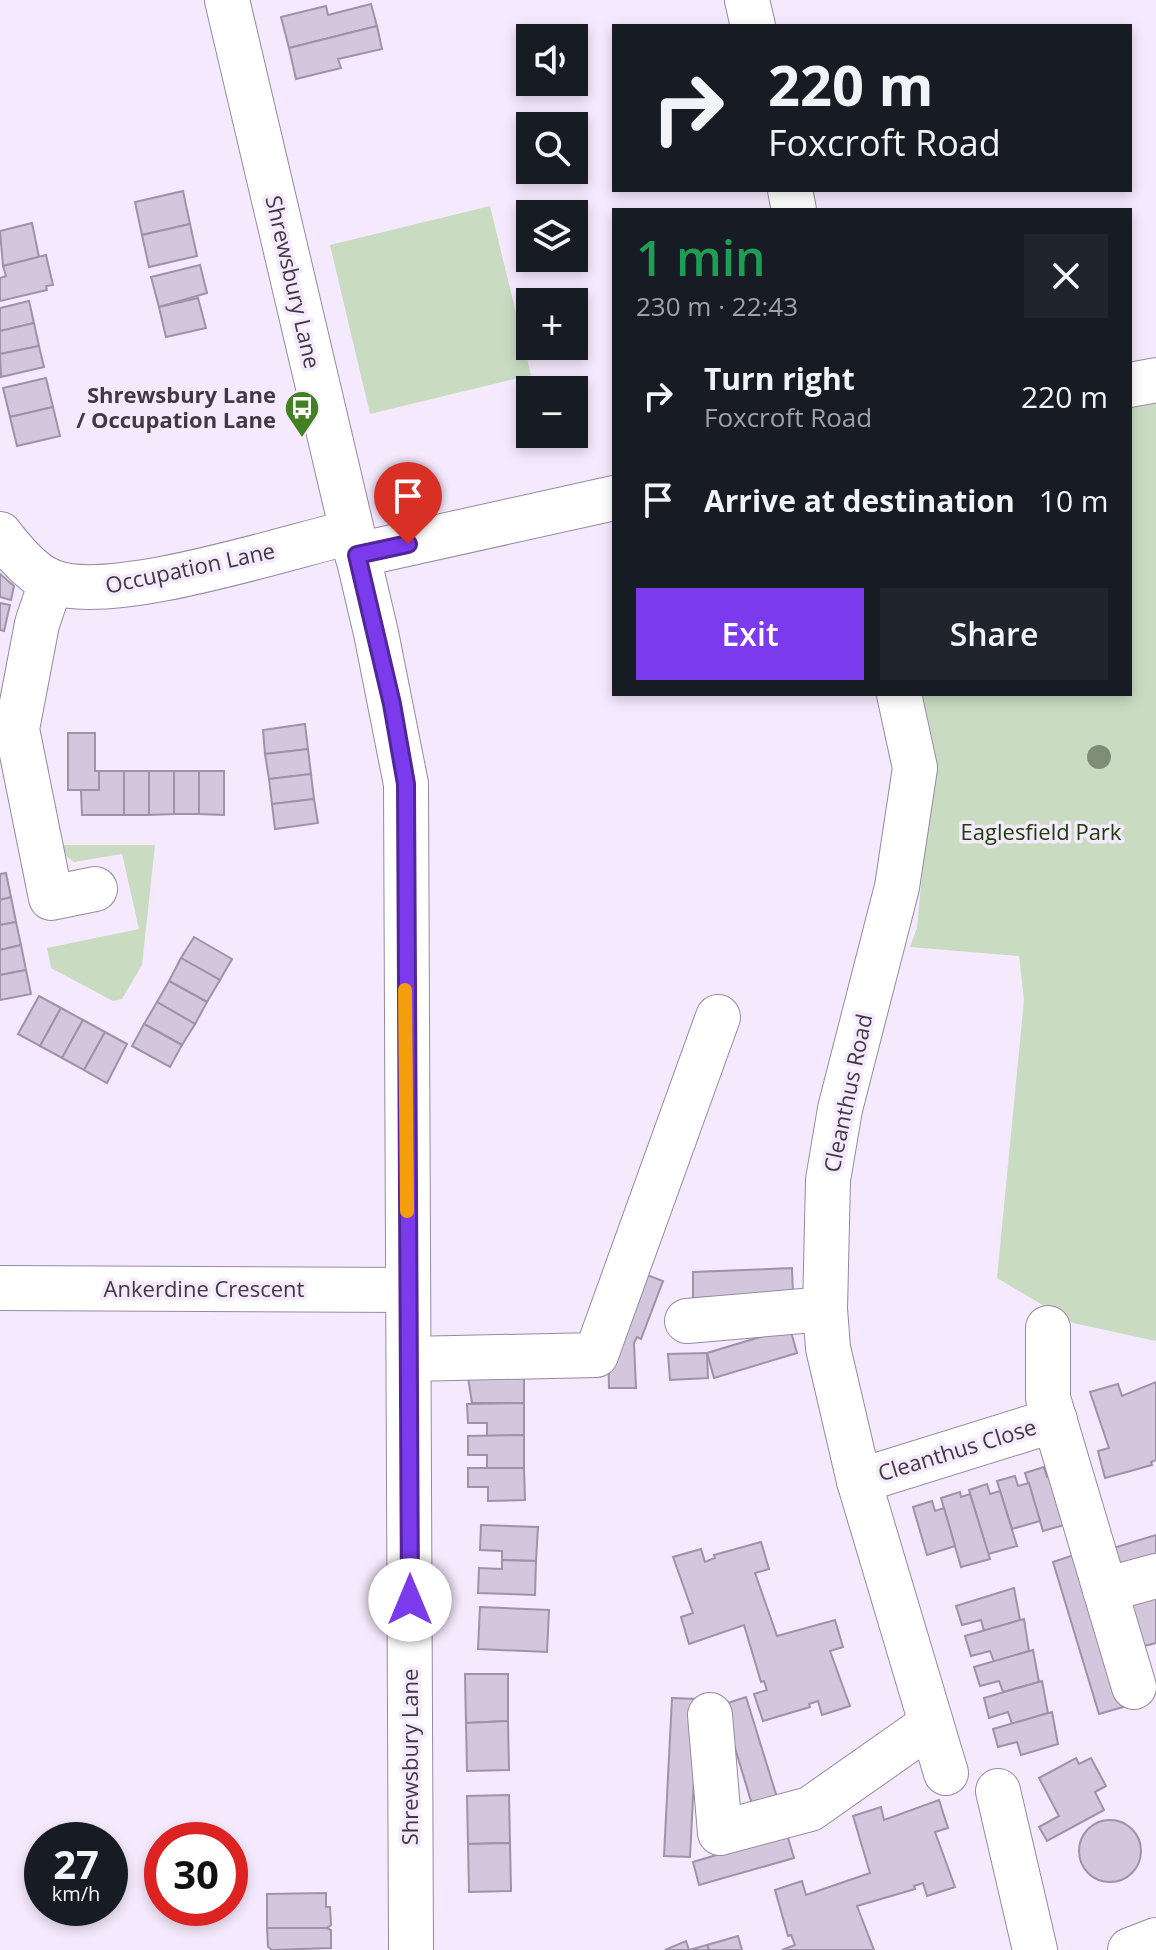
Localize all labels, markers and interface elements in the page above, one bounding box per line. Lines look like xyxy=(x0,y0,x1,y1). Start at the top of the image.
map controls xyxy=(516,24,588,448)
button: sound xyxy=(516,24,588,96)
text: 220 m xyxy=(768,46,934,122)
icon: right xyxy=(636,56,740,160)
button: search xyxy=(516,112,588,184)
text: Foxcroft Road xyxy=(768,118,1001,167)
street label: Shrewsbury Lane xyxy=(259,192,328,371)
button: layers xyxy=(516,200,588,272)
text: 1 min xyxy=(636,225,766,290)
button: close xyxy=(1024,234,1108,318)
button: + xyxy=(516,288,588,360)
text: 230 m · 22:43 xyxy=(636,288,798,324)
text: Turn right xyxy=(704,358,855,399)
icon: right xyxy=(636,374,680,418)
button: − xyxy=(516,376,588,448)
text: 220 m xyxy=(1021,376,1108,417)
place label: Shrewsbury Lane / Occupation Lane xyxy=(76,379,276,434)
bus stop icon: Shrewsbury Lane / Occupation Lane xyxy=(283,389,321,439)
text: Foxcroft Road xyxy=(704,399,872,435)
pin xyxy=(374,462,442,544)
icon: arrive xyxy=(386,474,430,518)
icon: arrive xyxy=(636,478,680,522)
text: Arrive at destination xyxy=(704,480,1015,521)
text: 10 m xyxy=(1039,480,1109,521)
street label: Occupation Lane xyxy=(102,534,277,600)
button: Exit xyxy=(636,588,864,680)
button: Share xyxy=(880,588,1108,680)
park label: Eaglesfield Park xyxy=(961,816,1122,846)
street label: Cleanthus Road xyxy=(816,1011,878,1175)
street label: Ankerdine Crescent xyxy=(104,1273,305,1303)
street label: Cleanthus Close xyxy=(874,1411,1040,1487)
position arrow xyxy=(368,1558,452,1642)
street label: Shrewsbury Lane xyxy=(394,1669,424,1845)
speed limit sign: 30 xyxy=(144,1822,248,1926)
text: 27 xyxy=(53,1836,99,1891)
text: km/h xyxy=(52,1880,100,1907)

